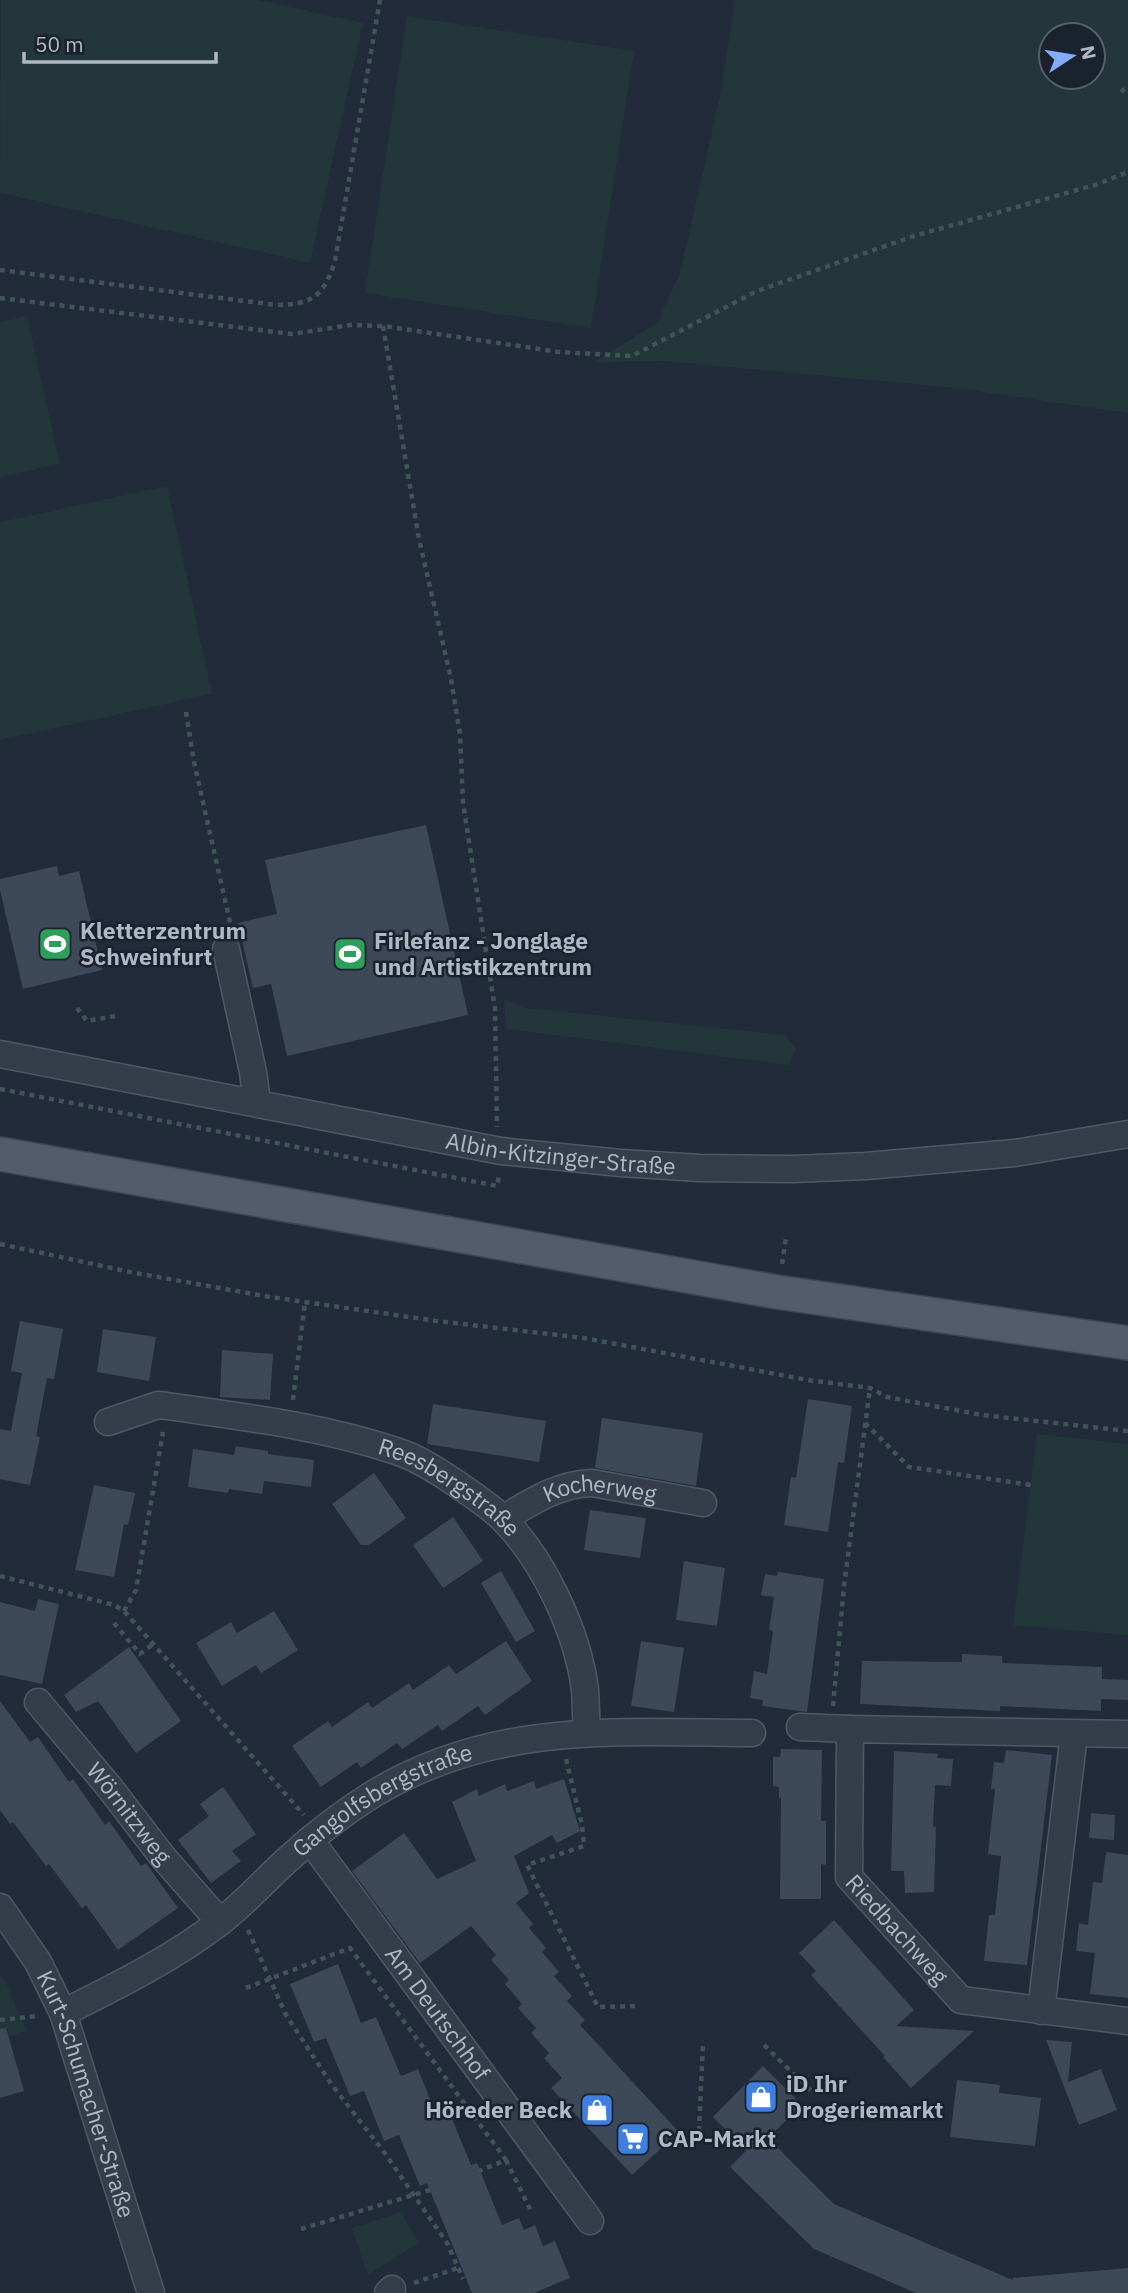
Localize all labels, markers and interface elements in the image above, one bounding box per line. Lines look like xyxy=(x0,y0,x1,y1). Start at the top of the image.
scale bar xyxy=(24,21,217,65)
north arrow xyxy=(1037,21,1107,91)
text: 50 m xyxy=(35,30,84,58)
text: N xyxy=(1075,43,1102,62)
place label: Kletterzentrum Schweinfurt xyxy=(80,915,246,971)
sports icon: Kletterzentrum Schweinfurt xyxy=(36,925,74,963)
place label: Firlefanz - Jonglage und Artistikzentrum xyxy=(374,925,592,981)
sports icon: Firlefanz - Jonglage und Artistikzentrum xyxy=(331,935,369,973)
street label: Albin-Kitzinger-Straße xyxy=(443,1125,677,1180)
street label: Reesbergstraße xyxy=(375,1430,528,1542)
street label: Kocherweg xyxy=(538,1467,659,1508)
street label: Gangolfsbergstraße xyxy=(285,1736,475,1863)
street label: Wörnitzweg xyxy=(81,1756,179,1870)
street label: Riedbachweg xyxy=(840,1867,955,1990)
street label: Am Deutschhof xyxy=(379,1940,497,2085)
street label: Kurt-Schumacher-Straße xyxy=(30,1965,142,2221)
place label: iD Ihr Drogeriemarkt xyxy=(786,2068,943,2124)
shop icon: iD Ihr Drogeriemarkt xyxy=(742,2078,780,2116)
shop icon: Höreder Beck xyxy=(578,2091,616,2129)
place label: Höreder Beck xyxy=(425,2094,573,2124)
supermarket icon: CAP-Markt xyxy=(614,2120,652,2158)
place label: CAP-Markt xyxy=(658,2123,776,2153)

